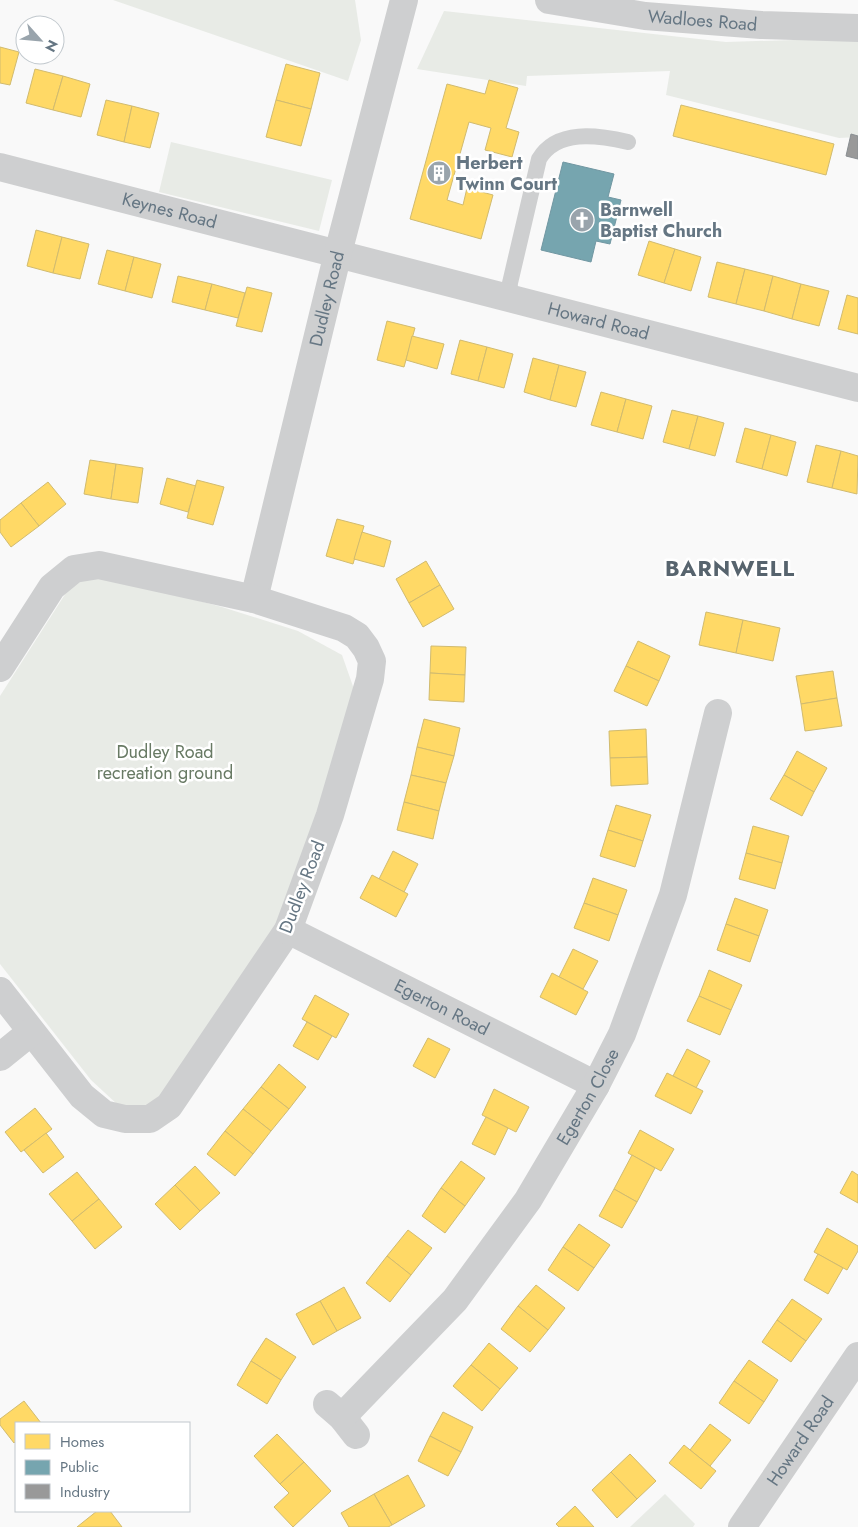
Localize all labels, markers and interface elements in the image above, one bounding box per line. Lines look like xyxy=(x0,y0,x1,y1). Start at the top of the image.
street label: Wadloes Road xyxy=(647,3,758,38)
north arrow xyxy=(15,15,65,65)
text: N xyxy=(40,36,63,55)
place label: Herbert Twinn Court xyxy=(456,150,557,197)
building icon: Herbert Twinn Court xyxy=(426,160,452,186)
street label: Keynes Road xyxy=(119,186,220,235)
place label: Barnwell Baptist Church xyxy=(600,197,722,244)
church icon: Barnwell Baptist Church xyxy=(569,207,595,233)
street label: Dudley Road xyxy=(303,248,351,349)
street label: Howard Road xyxy=(545,296,652,347)
district label: BARNWELL xyxy=(665,552,795,584)
park label: Dudley Road recreation ground xyxy=(97,739,233,786)
street label: Dudley Road xyxy=(272,837,332,937)
street label: Egerton Road xyxy=(390,972,494,1042)
street label: Egerton Close xyxy=(550,1044,626,1150)
street label: Howard Road xyxy=(760,1391,840,1491)
legend xyxy=(15,1422,190,1512)
text: Homes xyxy=(60,1431,104,1453)
text: Public xyxy=(60,1456,99,1478)
text: Industry xyxy=(60,1481,110,1503)

